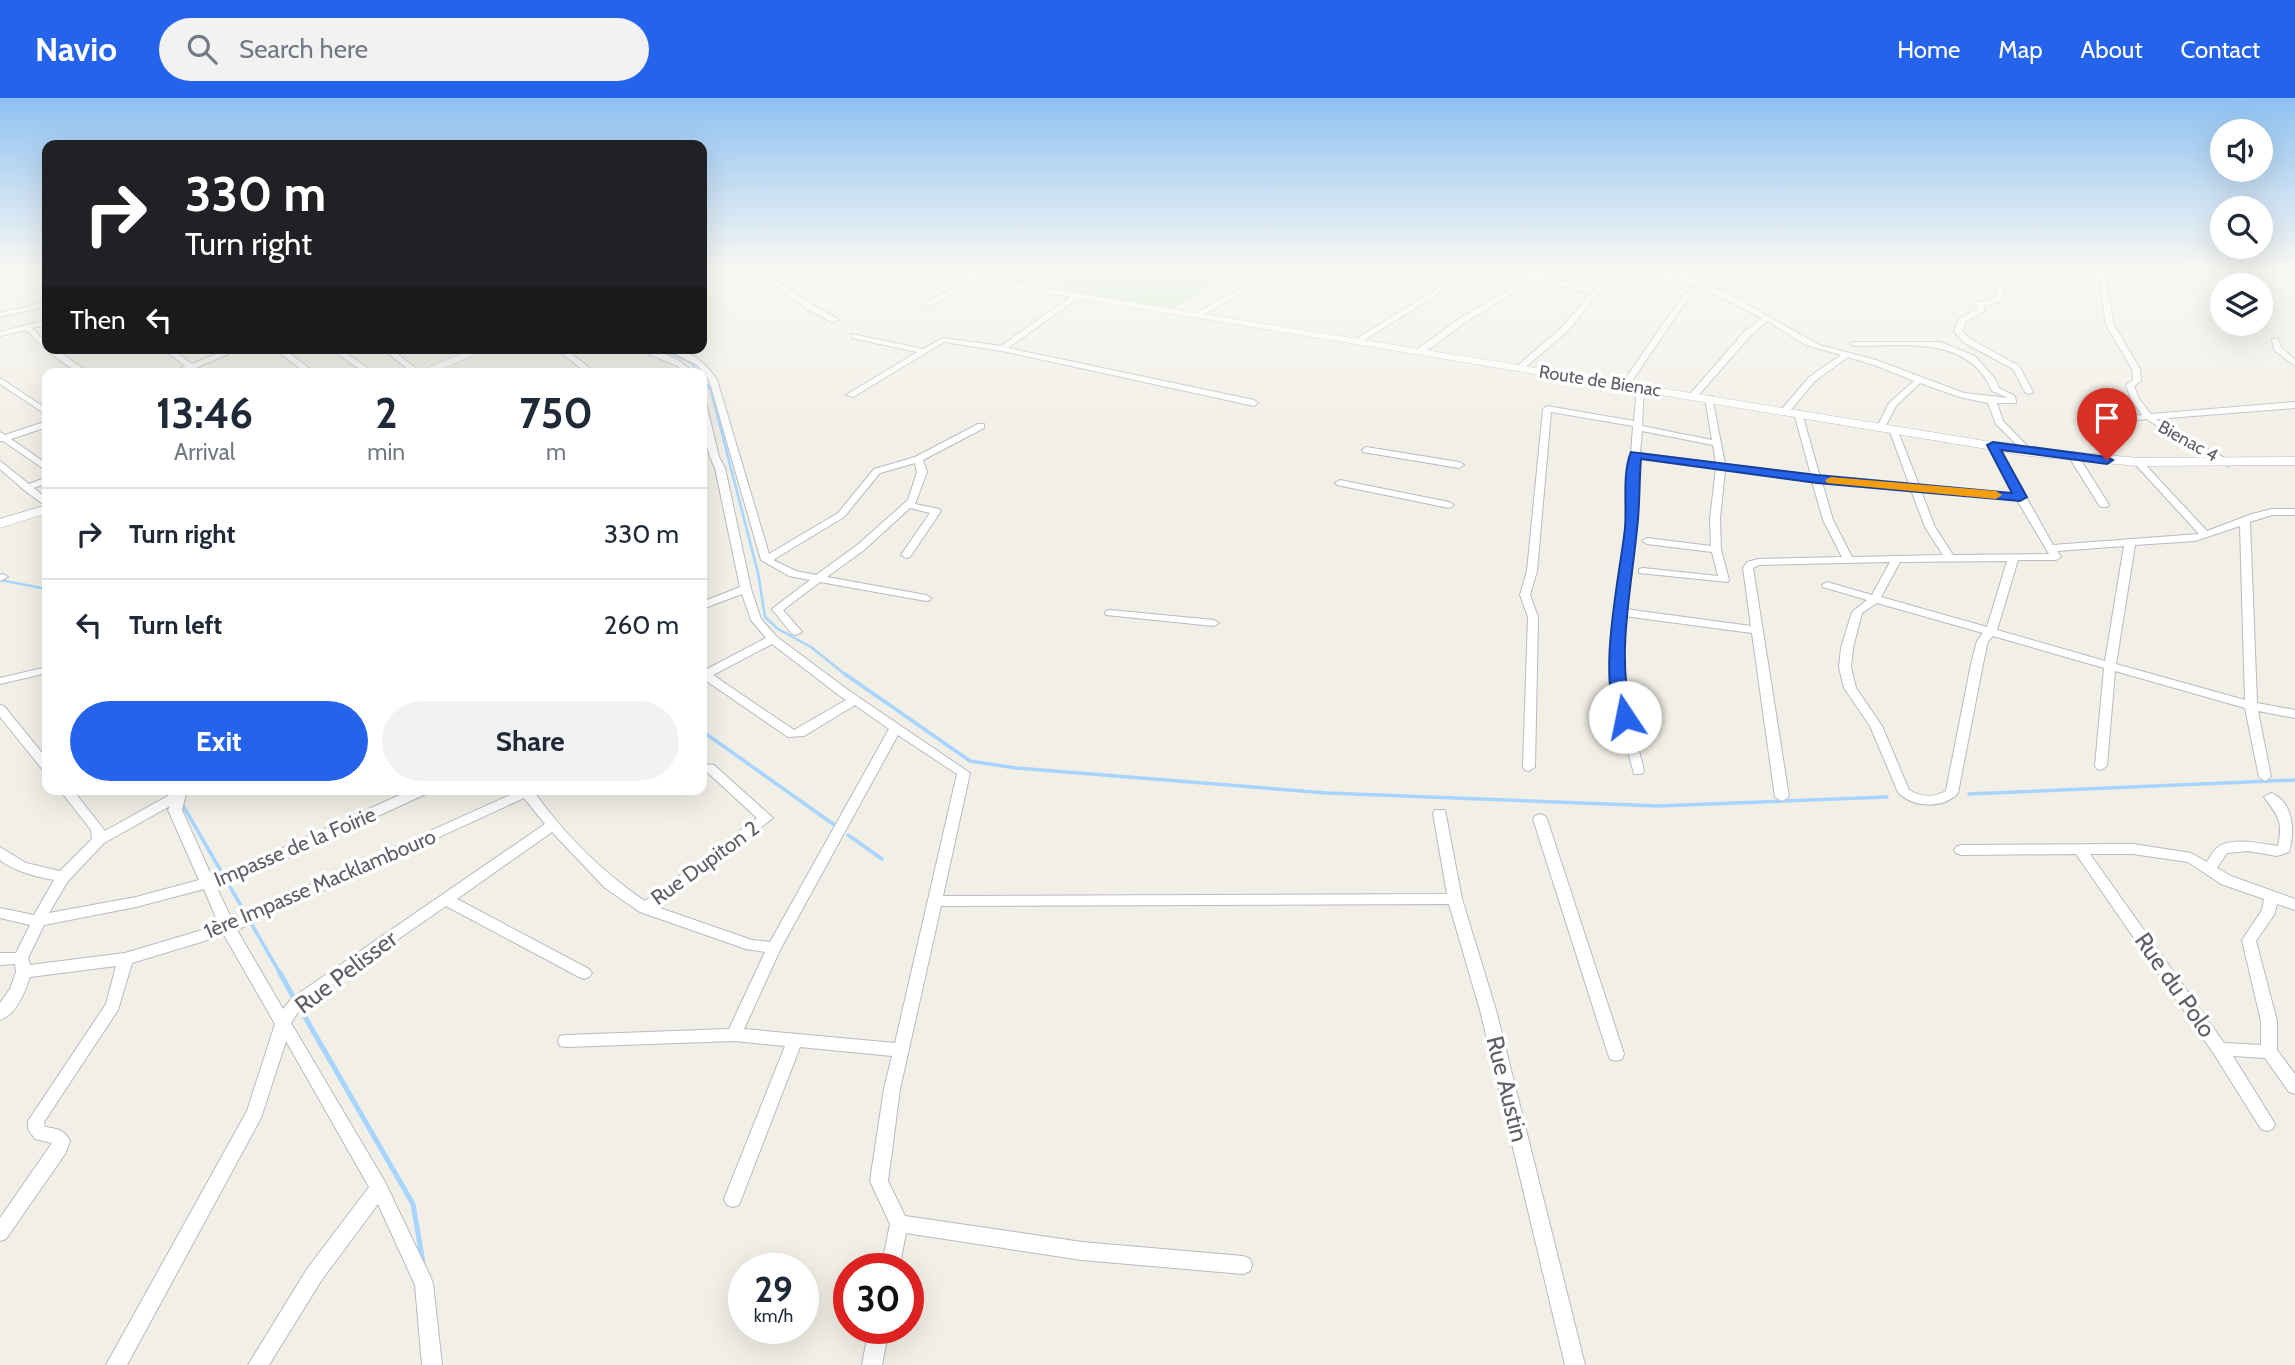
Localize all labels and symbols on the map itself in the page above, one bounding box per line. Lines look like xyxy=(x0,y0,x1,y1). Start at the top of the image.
street label: Route de Bienac xyxy=(1538,361,1662,401)
pin xyxy=(2077,388,2137,460)
street label: Bienac 4 xyxy=(2154,416,2222,466)
position arrow xyxy=(1588,680,1662,754)
street label: Impasse de la Foirie xyxy=(210,801,380,892)
street label: Rue Dupiton 2 xyxy=(646,815,764,910)
street label: 1ère Impasse Macklambouro xyxy=(200,823,439,944)
street label: Rue Pelisser xyxy=(289,923,403,1019)
street label: Rue du Polo xyxy=(2129,927,2222,1043)
street label: Rue Austin xyxy=(1480,1033,1535,1145)
speed limit sign: 30 xyxy=(833,1253,924,1344)

